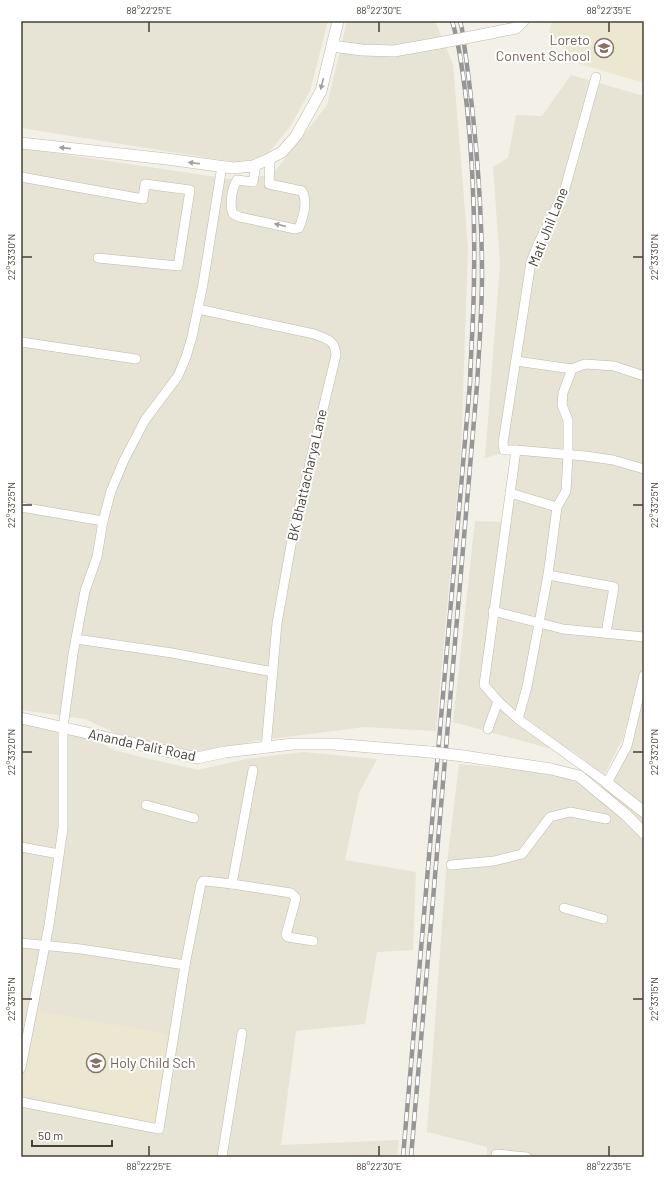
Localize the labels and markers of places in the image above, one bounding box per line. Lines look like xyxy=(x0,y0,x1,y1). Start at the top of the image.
place label: Loreto Convent School xyxy=(496,31,590,64)
school or university icon: Loreto Convent School xyxy=(593,37,615,59)
school or university icon: Holy Child Sch xyxy=(85,1052,107,1074)
place label: Holy Child Sch xyxy=(110,1054,196,1071)

